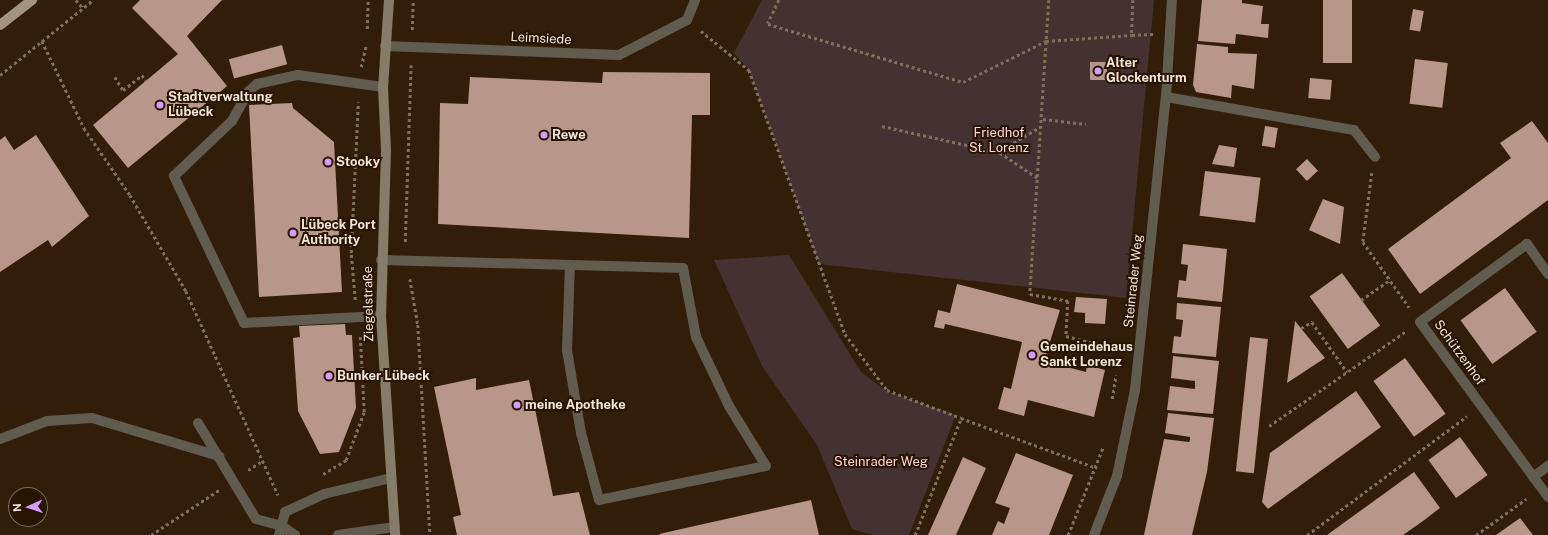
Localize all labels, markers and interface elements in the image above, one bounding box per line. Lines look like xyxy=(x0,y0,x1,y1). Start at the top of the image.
street label: Leimsiede xyxy=(510,30,572,48)
place label: Alter Glockenturm xyxy=(1106,56,1187,87)
marker: Alter Glockenturm xyxy=(1093,66,1103,76)
place label: Stadtverwaltung Lübeck xyxy=(168,90,273,121)
marker: Stadtverwaltung Lübeck xyxy=(155,100,165,110)
park label: Friedhof St. Lorenz xyxy=(969,126,1029,157)
place label: Rewe xyxy=(552,127,586,143)
marker: Rewe xyxy=(539,130,549,140)
place label: Stooky xyxy=(336,154,380,170)
marker: Stooky xyxy=(323,157,333,167)
place label: Lübeck Port Authority xyxy=(301,218,376,249)
marker: Lübeck Port Authority xyxy=(288,228,298,238)
street label: Steinrader Weg xyxy=(1121,233,1147,329)
street label: Ziegelstraße xyxy=(361,266,377,342)
street label: Schützenhof xyxy=(1430,317,1488,389)
place label: Gemeindehaus Sankt Lorenz xyxy=(1040,340,1133,371)
marker: Gemeindehaus Sankt Lorenz xyxy=(1027,350,1037,360)
place label: Bunker Lübeck xyxy=(337,368,430,384)
marker: Bunker Lübeck xyxy=(324,371,334,381)
place label: meine Apotheke xyxy=(525,397,626,413)
marker: meine Apotheke xyxy=(512,400,522,410)
park label: Steinrader Weg xyxy=(834,454,928,470)
north arrow xyxy=(8,487,48,527)
text: N xyxy=(11,503,23,512)

